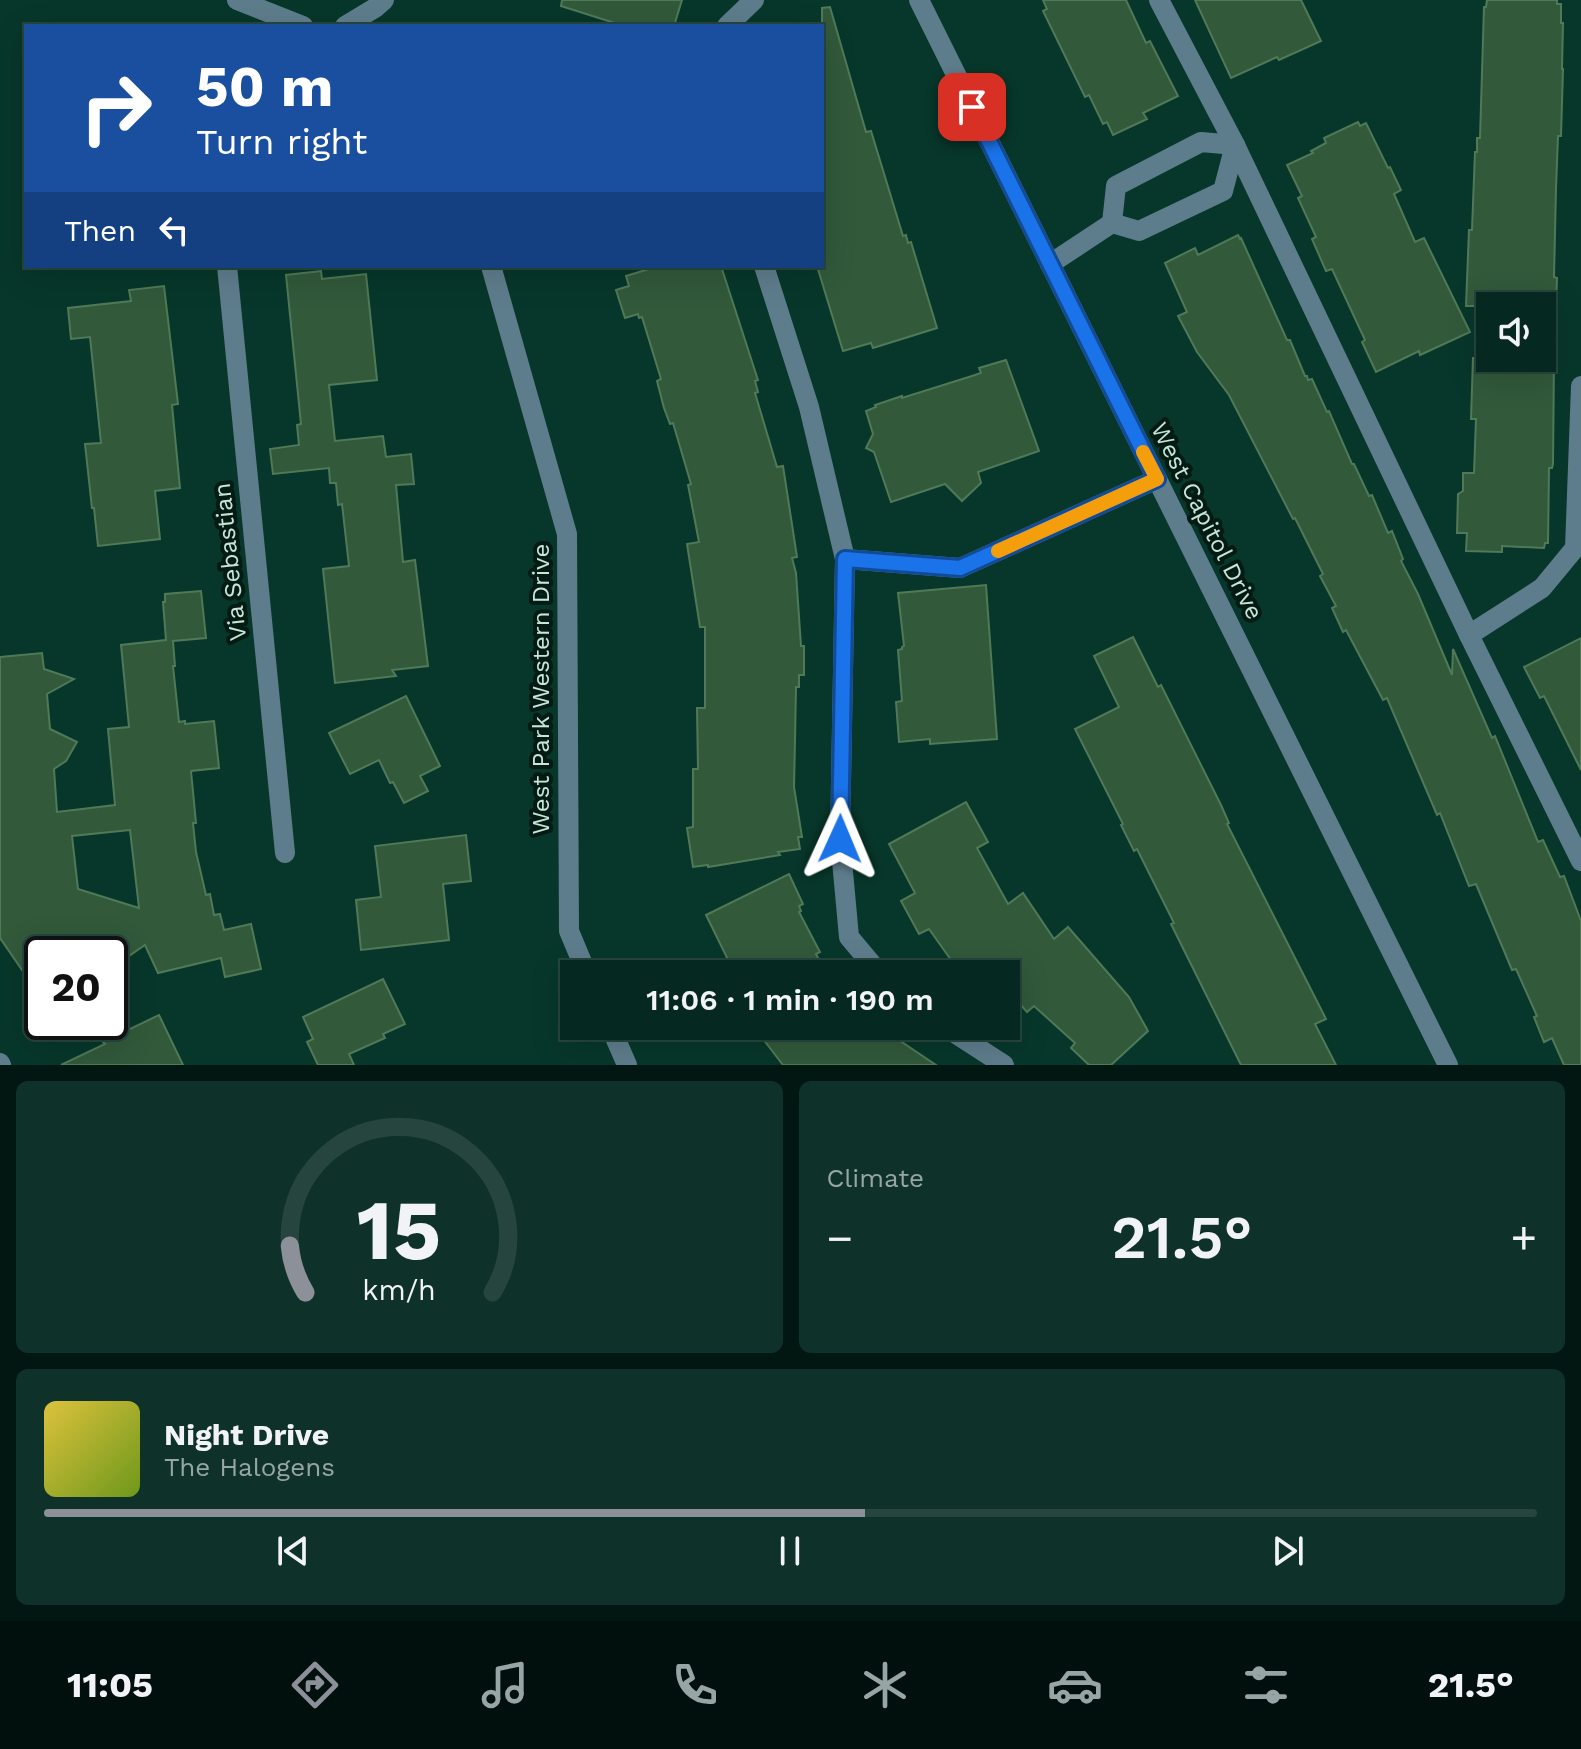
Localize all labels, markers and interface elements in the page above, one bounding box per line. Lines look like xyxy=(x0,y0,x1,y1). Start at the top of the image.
text: 50 m xyxy=(196,54,333,120)
icon: right xyxy=(64,56,168,160)
pin xyxy=(938,73,1006,141)
icon: arrive xyxy=(950,85,994,129)
text: Turn right xyxy=(196,121,367,163)
icon: left xyxy=(152,208,196,252)
text: Then xyxy=(64,213,136,248)
map controls xyxy=(1476,292,1556,372)
button: sound xyxy=(1476,292,1556,372)
street label: West Capitol Drive xyxy=(1145,418,1269,624)
street label: Via Sebastian xyxy=(208,482,252,642)
street label: West Park Western Drive xyxy=(527,544,555,834)
position arrow xyxy=(798,797,882,881)
speed limit sign: 20 xyxy=(24,936,128,1040)
text: 11:06 · 1 min · 190 m xyxy=(646,982,934,1017)
text: Climate xyxy=(827,1163,924,1193)
text: 15 xyxy=(357,1182,441,1279)
text: 21.5° xyxy=(1111,1202,1252,1273)
text: − xyxy=(827,1212,853,1264)
text: + xyxy=(1510,1212,1537,1264)
text: km/h xyxy=(362,1273,436,1307)
text: Night Drive xyxy=(164,1417,329,1452)
text: The Halogens xyxy=(164,1452,335,1482)
icon: previous xyxy=(271,1529,315,1573)
icon: pause xyxy=(768,1529,812,1573)
icon: next xyxy=(1266,1529,1310,1573)
icon: directions xyxy=(287,1657,343,1713)
icon: music xyxy=(477,1657,533,1713)
icon: phone xyxy=(667,1657,723,1713)
icon: climate xyxy=(857,1657,913,1713)
icon: car xyxy=(1047,1657,1103,1713)
icon: filters xyxy=(1238,1657,1294,1713)
text: 11:05 xyxy=(67,1664,153,1706)
text: 21.5° xyxy=(1428,1664,1514,1706)

